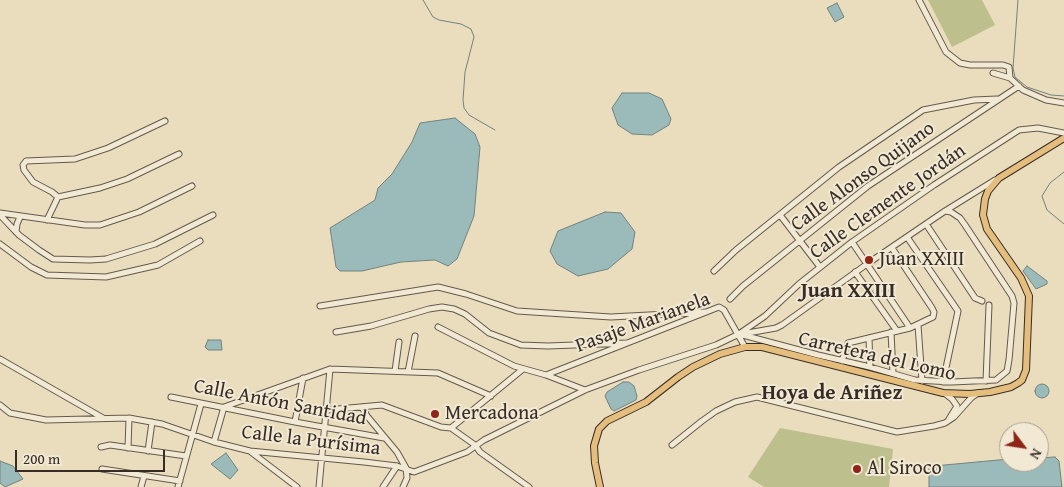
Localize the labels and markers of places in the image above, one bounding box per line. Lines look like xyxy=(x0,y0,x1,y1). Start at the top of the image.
place label: Juan XXIII xyxy=(879,248,964,272)
marker: Juan XXIII xyxy=(863,254,875,266)
place label: Mercadona xyxy=(445,402,539,426)
marker: Mercadona xyxy=(429,408,441,420)
place label: Al Siroco xyxy=(867,457,942,481)
marker: Al Siroco xyxy=(851,463,863,475)

